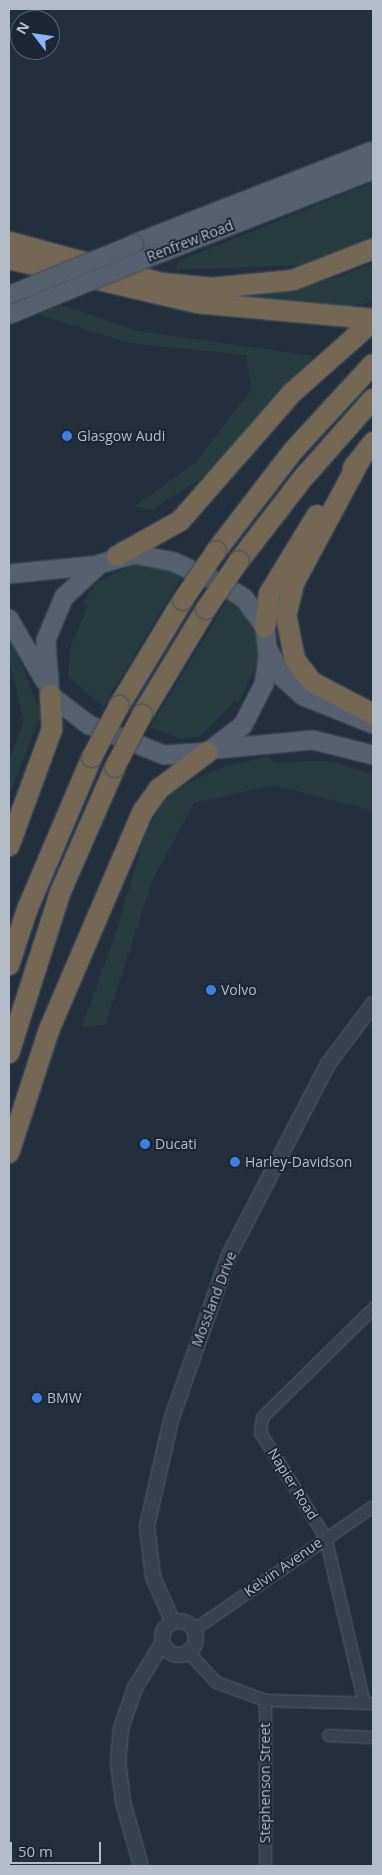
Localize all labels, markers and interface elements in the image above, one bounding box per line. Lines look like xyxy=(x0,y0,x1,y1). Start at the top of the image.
north arrow xyxy=(10,10,60,60)
text: N xyxy=(11,18,34,37)
street label: Renfrew Road xyxy=(144,217,236,265)
place label: Glasgow Audi xyxy=(77,428,165,444)
marker: Glasgow Audi xyxy=(61,430,73,442)
place label: Volvo xyxy=(221,982,257,998)
marker: Volvo xyxy=(205,984,217,996)
place label: Ducati xyxy=(155,1136,197,1152)
marker: Ducati xyxy=(139,1138,151,1150)
place label: Harley-Davidson xyxy=(245,1154,352,1170)
marker: Harley-Davidson xyxy=(229,1156,241,1168)
street label: Mossland Drive xyxy=(188,1249,240,1349)
place label: BMW xyxy=(47,1390,82,1406)
marker: BMW xyxy=(31,1392,43,1404)
street label: Napier Road xyxy=(264,1445,322,1523)
street label: Kelvin Avenue xyxy=(241,1534,325,1600)
street label: Stephenson Street xyxy=(257,1723,273,1843)
scale bar xyxy=(12,1832,104,1864)
text: 50 m xyxy=(18,1841,53,1861)

